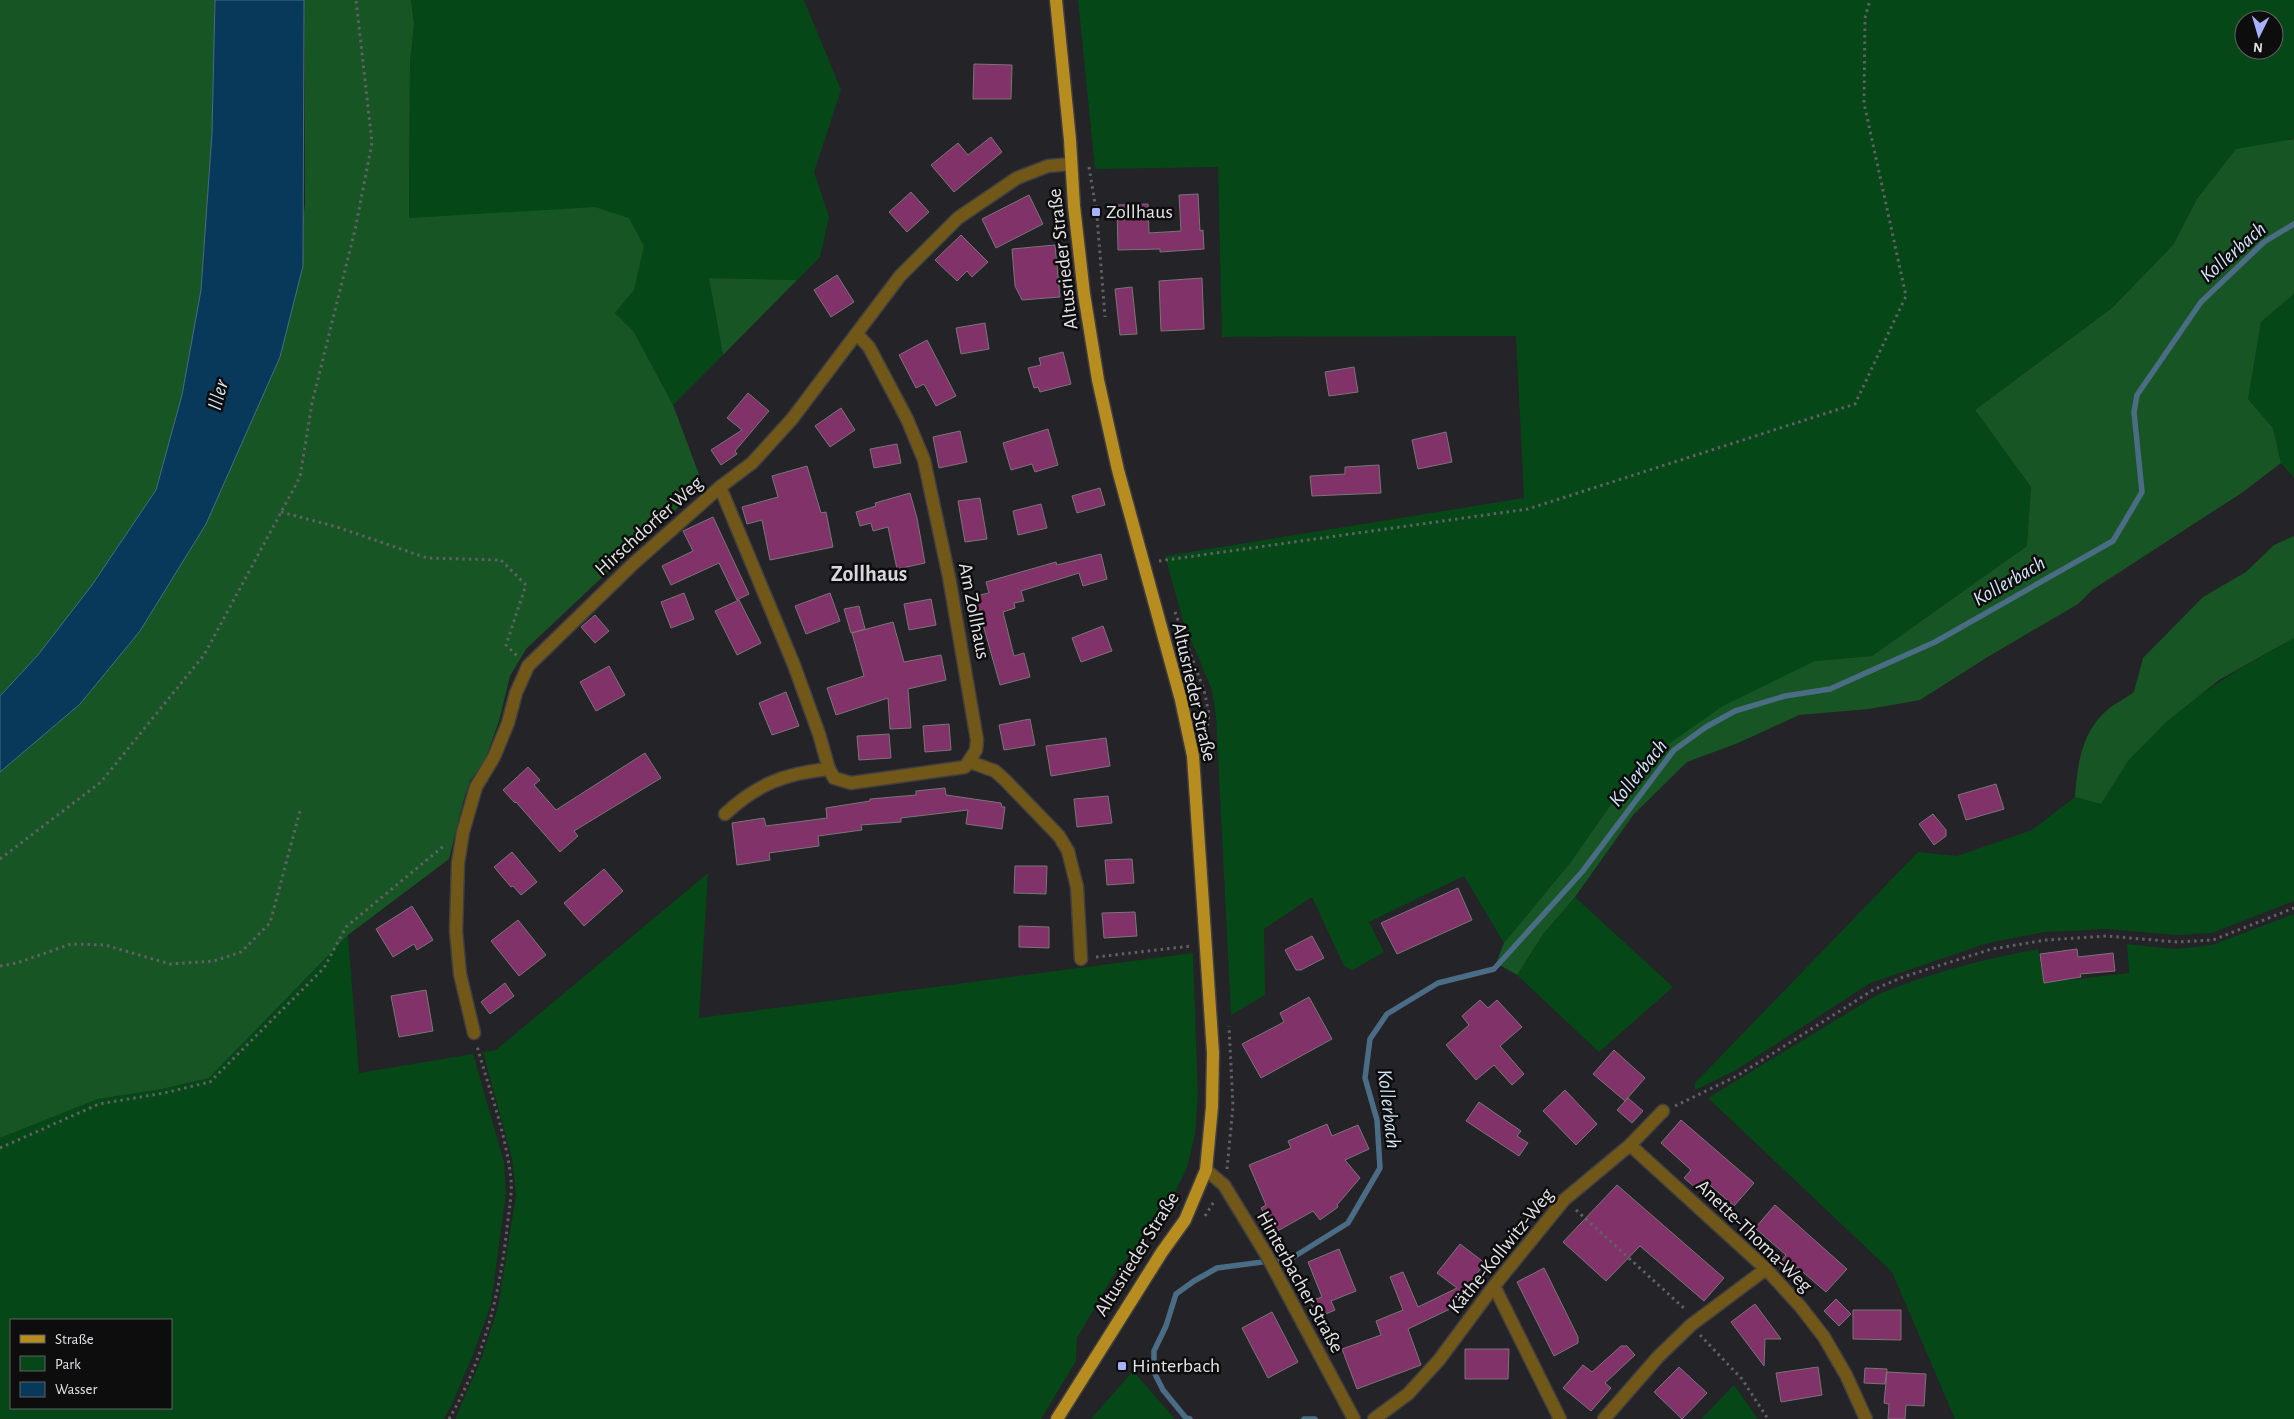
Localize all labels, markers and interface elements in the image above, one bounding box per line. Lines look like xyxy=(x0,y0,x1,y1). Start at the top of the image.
north arrow xyxy=(2234,10,2284,60)
text: N xyxy=(2252,40,2263,54)
street label: Altusrieder Straße xyxy=(1044,187,1082,331)
place label: Zollhaus xyxy=(1106,202,1173,222)
marker: Zollhaus xyxy=(1090,206,1102,218)
water label: Kollerbach xyxy=(2196,218,2270,286)
water label: Iller xyxy=(204,376,232,412)
street label: Hirschdorfer Weg xyxy=(591,472,707,579)
water label: Kollerbach xyxy=(1969,552,2049,610)
street label: Am Zollhaus xyxy=(955,561,993,661)
district label: Zollhaus xyxy=(831,563,907,585)
street label: Altusrieder Straße xyxy=(1168,621,1220,763)
water label: Kollerbach xyxy=(1605,735,1671,811)
water label: Kollerbach xyxy=(1374,1068,1404,1150)
street label: Anette-Thoma-Weg xyxy=(1692,1176,1816,1296)
street label: Käthe-Kollwitz-Weg xyxy=(1444,1184,1558,1317)
street label: Altusrieder Straße xyxy=(1091,1189,1183,1319)
street label: Hinterbacher Straße xyxy=(1253,1208,1347,1356)
legend xyxy=(10,1319,172,1409)
text: Straße xyxy=(55,1332,94,1347)
place label: Hinterbach xyxy=(1132,1356,1220,1376)
text: Park xyxy=(55,1357,81,1372)
marker: Hinterbach xyxy=(1116,1360,1128,1372)
text: Wasser xyxy=(55,1382,98,1397)

